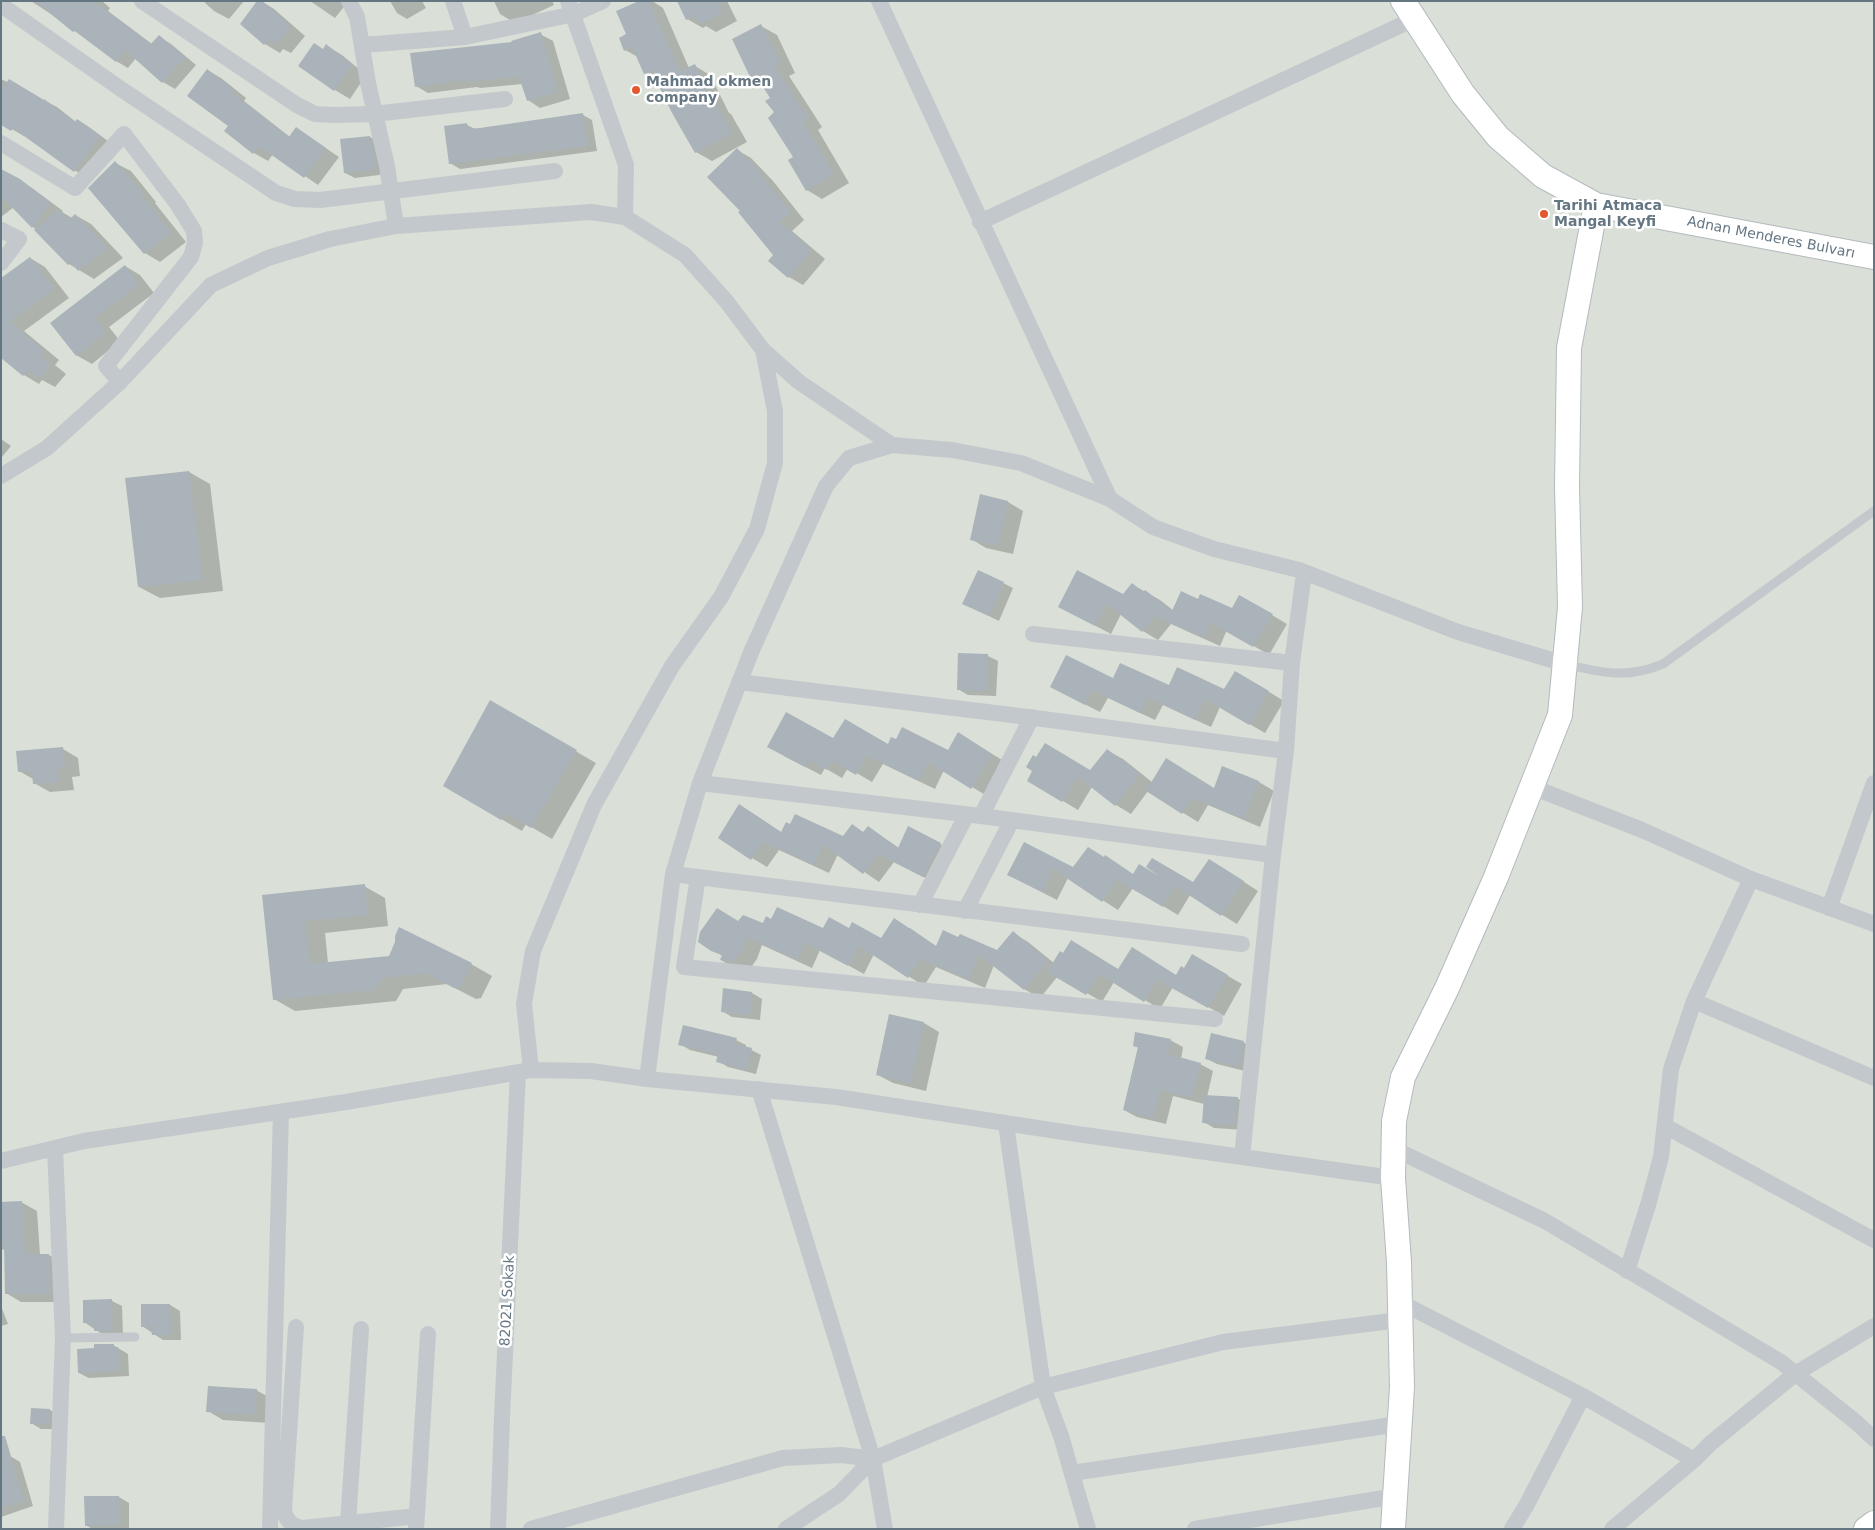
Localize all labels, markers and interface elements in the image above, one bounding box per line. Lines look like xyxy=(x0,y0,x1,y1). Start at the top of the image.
place label: Mahmad okmen company xyxy=(646,74,771,106)
marker: Mahmad okmen company xyxy=(630,84,642,96)
place label: Tarihi Atmaca Mangal Keyfi xyxy=(1554,198,1662,230)
marker: Tarihi Atmaca Mangal Keyfi xyxy=(1538,208,1550,220)
street label: Adnan Menderes Bulvarı xyxy=(1686,213,1856,263)
street label: 82021 Sokak xyxy=(497,1255,519,1347)

